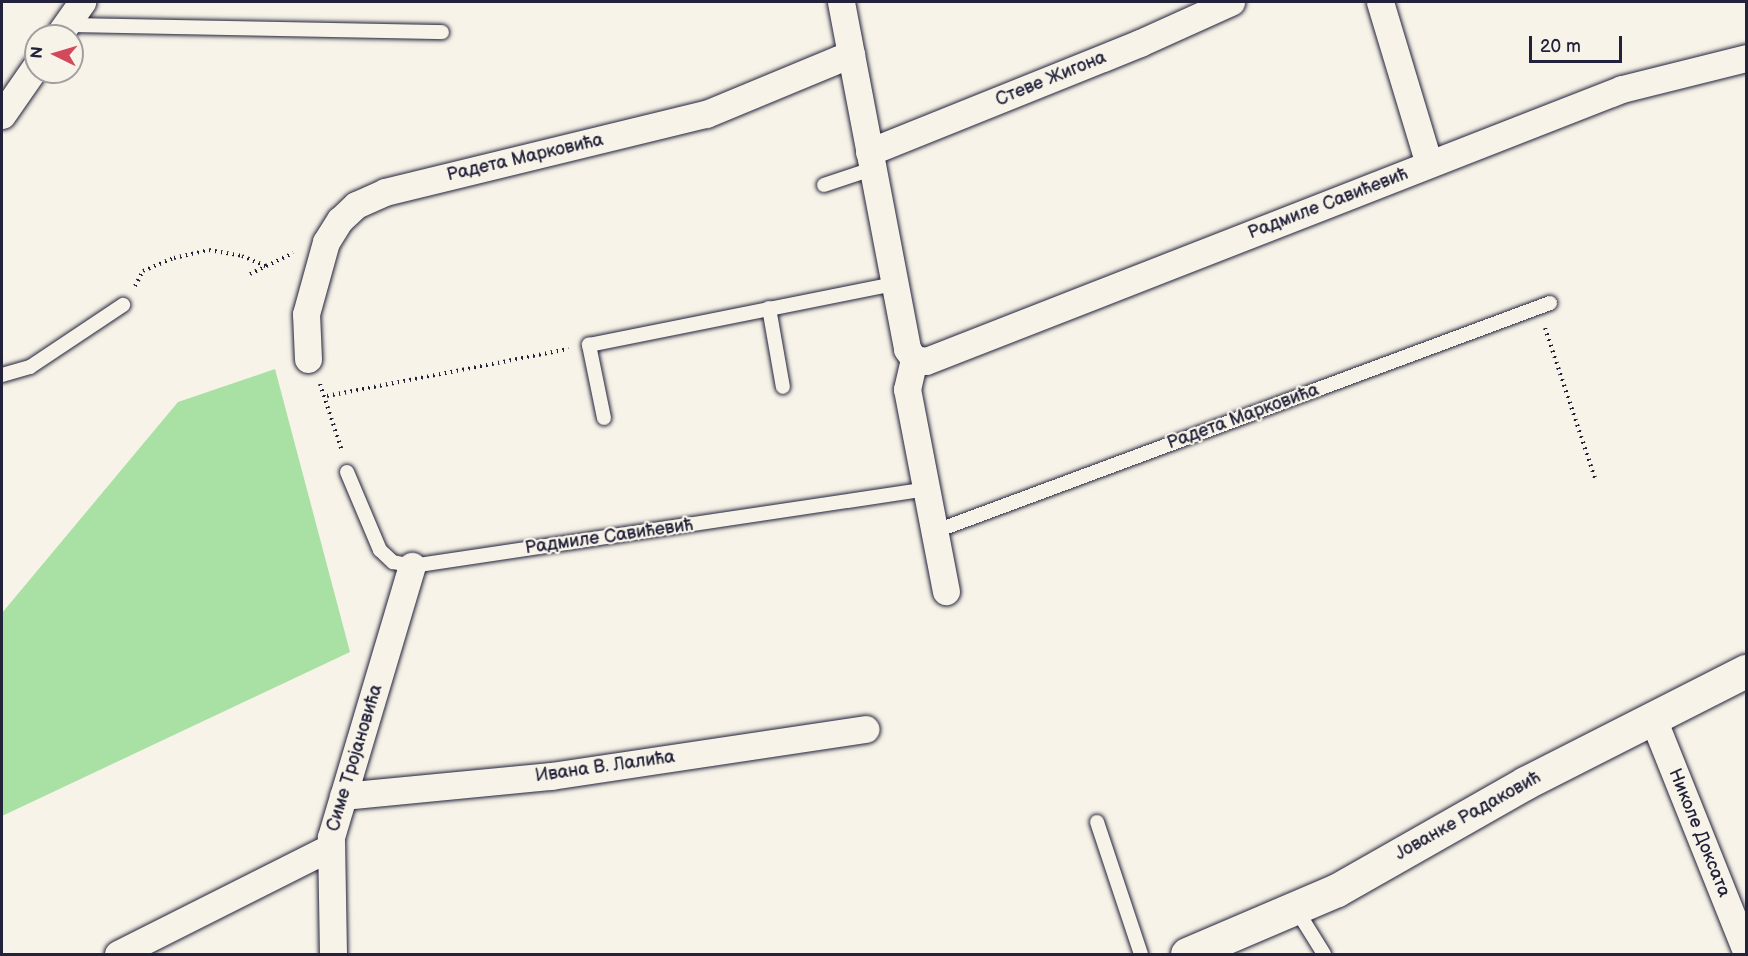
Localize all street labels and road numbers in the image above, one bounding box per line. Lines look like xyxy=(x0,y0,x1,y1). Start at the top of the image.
street label: Стеве Жигона xyxy=(992,47,1110,111)
street label: Радета Марковића xyxy=(445,129,605,187)
street label: Радмиле Савићевић xyxy=(1245,164,1411,244)
street label: Радета Марковића xyxy=(1164,379,1322,455)
street label: Радмиле Савићевић xyxy=(523,514,695,560)
street label: Симе Тројановића xyxy=(322,682,388,834)
street label: Ивана В. Лалића xyxy=(534,747,676,787)
street label: Николе Доксата xyxy=(1663,766,1735,900)
street label: Јованке Радаковић xyxy=(1391,767,1545,865)

